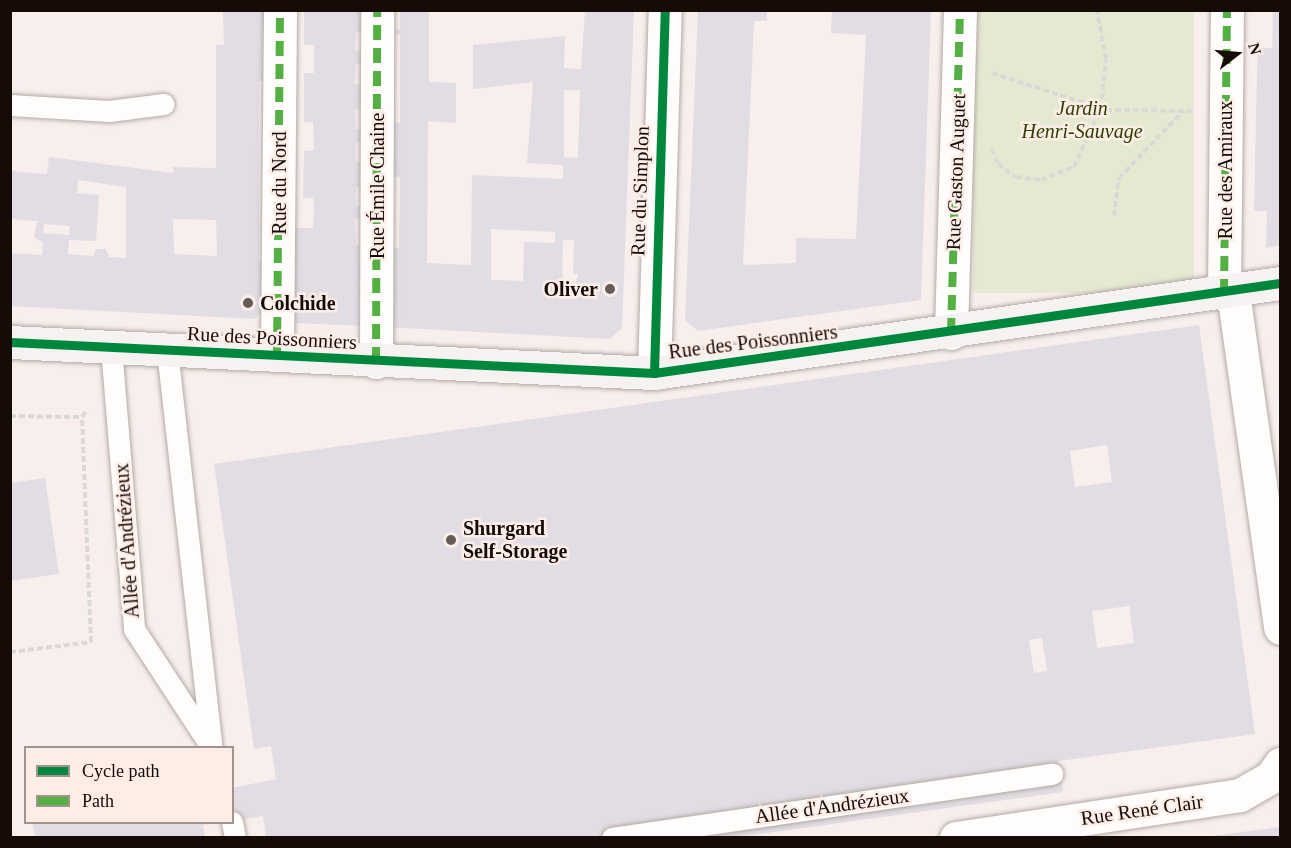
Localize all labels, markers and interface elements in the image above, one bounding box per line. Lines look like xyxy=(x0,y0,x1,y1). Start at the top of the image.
north arrow xyxy=(1207,24,1267,84)
text: N xyxy=(1245,41,1265,57)
street label: Rue Gaston Auguet xyxy=(941,93,971,251)
park label: Jardin Henri-Sauvage xyxy=(1021,96,1143,143)
street label: Rue des Amiraux xyxy=(1213,100,1237,240)
street label: Rue Émile Chaine xyxy=(365,113,389,259)
street label: Rue du Simplon xyxy=(626,126,654,256)
street label: Rue du Nord xyxy=(267,131,291,235)
place label: Oliver xyxy=(544,277,598,301)
marker: Oliver xyxy=(603,282,617,296)
place label: Colchide xyxy=(260,291,336,315)
marker: Colchide xyxy=(241,296,255,310)
street label: Rue des Poissonniers xyxy=(667,320,839,364)
street label: Rue des Poissonniers xyxy=(186,322,358,354)
street label: Allée d'Andrézieux xyxy=(110,463,144,619)
place label: Shurgard Self-Storage xyxy=(463,516,567,563)
marker: Shurgard Self-Storage xyxy=(444,533,458,547)
legend xyxy=(24,746,234,824)
text: Cycle path xyxy=(82,761,159,781)
street label: Allée d'Andrézieux xyxy=(753,783,911,829)
street label: Rue René Clair xyxy=(1079,790,1205,830)
text: Path xyxy=(82,791,114,811)

